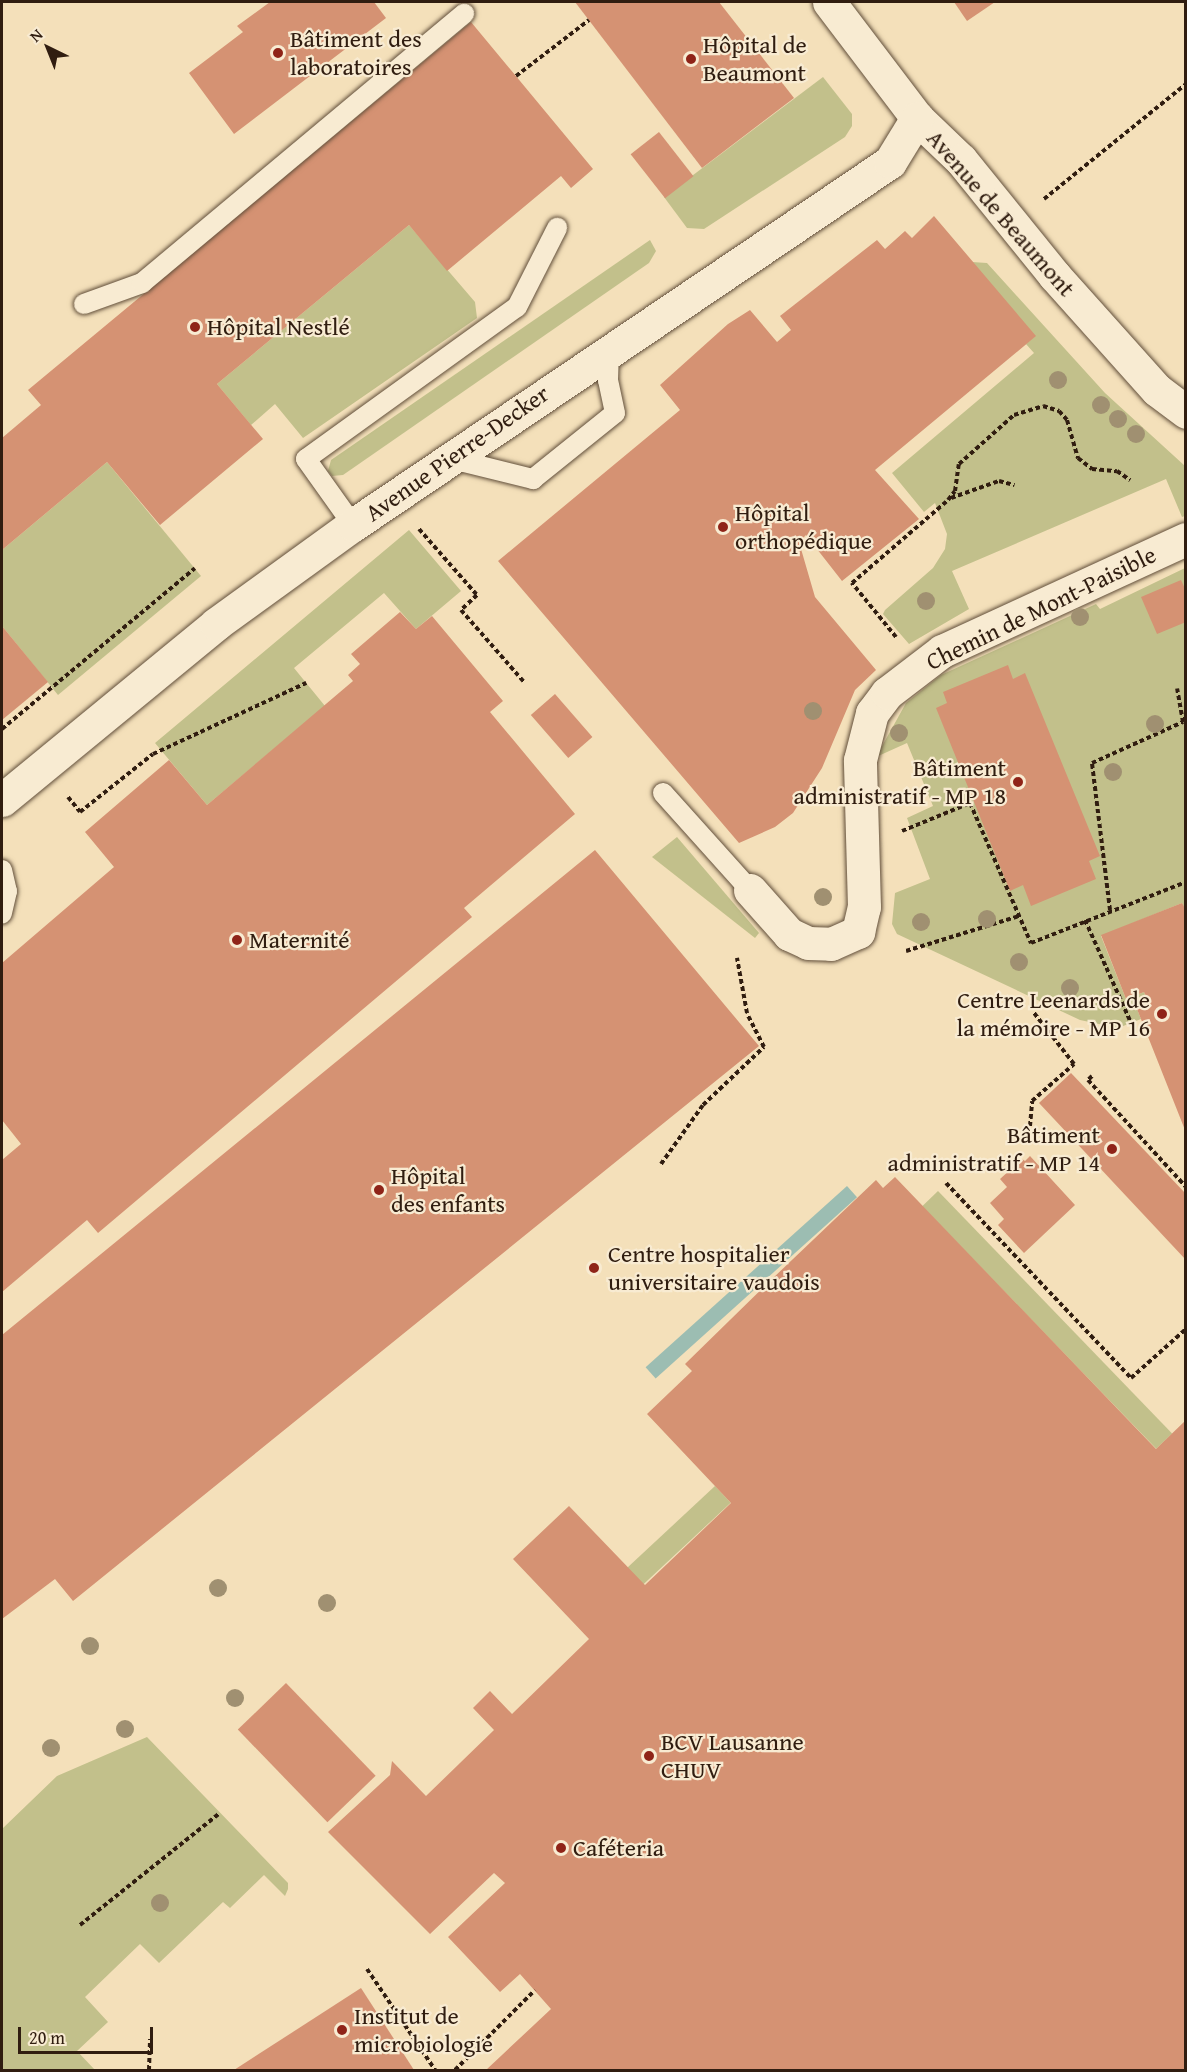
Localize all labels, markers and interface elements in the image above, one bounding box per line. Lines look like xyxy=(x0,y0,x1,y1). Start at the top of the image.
north arrow xyxy=(18,18,78,78)
text: N xyxy=(24,22,48,47)
place label: Bâtiment des laboratoires xyxy=(290,25,422,81)
place label: Hôpital de Beaumont xyxy=(703,31,807,87)
marker: Bâtiment des laboratoires xyxy=(271,46,285,60)
marker: Hôpital de Beaumont xyxy=(684,52,698,66)
street label: Avenue de Beaumont xyxy=(921,124,1081,302)
place label: Hôpital Nestlé xyxy=(207,313,350,341)
marker: Hôpital Nestlé xyxy=(188,320,202,334)
street label: Avenue Pierre-Decker xyxy=(360,379,554,527)
place label: Hôpital orthopédique xyxy=(735,499,872,555)
marker: Hôpital orthopédique xyxy=(716,520,730,534)
street label: Chemin de Mont-Paisible xyxy=(921,540,1161,676)
place label: Bâtiment administratif - MP 18 xyxy=(794,754,1006,810)
marker: Bâtiment administratif - MP 18 xyxy=(1011,775,1025,789)
place label: Maternité xyxy=(249,926,350,954)
marker: Maternité xyxy=(230,933,244,947)
place label: Centre Leenards de la mémoire - MP 16 xyxy=(957,986,1150,1042)
marker: Centre Leenards de la mémoire - MP 16 xyxy=(1155,1007,1169,1021)
place label: Bâtiment administratif - MP 14 xyxy=(888,1121,1100,1177)
marker: Bâtiment administratif - MP 14 xyxy=(1105,1142,1119,1156)
place label: Hôpital des enfants xyxy=(391,1162,505,1218)
marker: Hôpital des enfants xyxy=(372,1183,386,1197)
place label: Centre hospitalier universitaire vaudois xyxy=(608,1240,820,1296)
marker: Centre hospitalier universitaire vaudois xyxy=(585,1259,603,1277)
place label: BCV Lausanne CHUV xyxy=(661,1728,804,1784)
marker: BCV Lausanne CHUV xyxy=(642,1749,656,1763)
place label: Caféteria xyxy=(573,1834,664,1862)
marker: Caféteria xyxy=(554,1841,568,1855)
place label: Institut de microbiologie xyxy=(354,2002,493,2058)
scale bar xyxy=(21,2015,156,2053)
marker: Institut de microbiologie xyxy=(335,2023,349,2037)
text: 20 m xyxy=(29,2024,65,2051)

